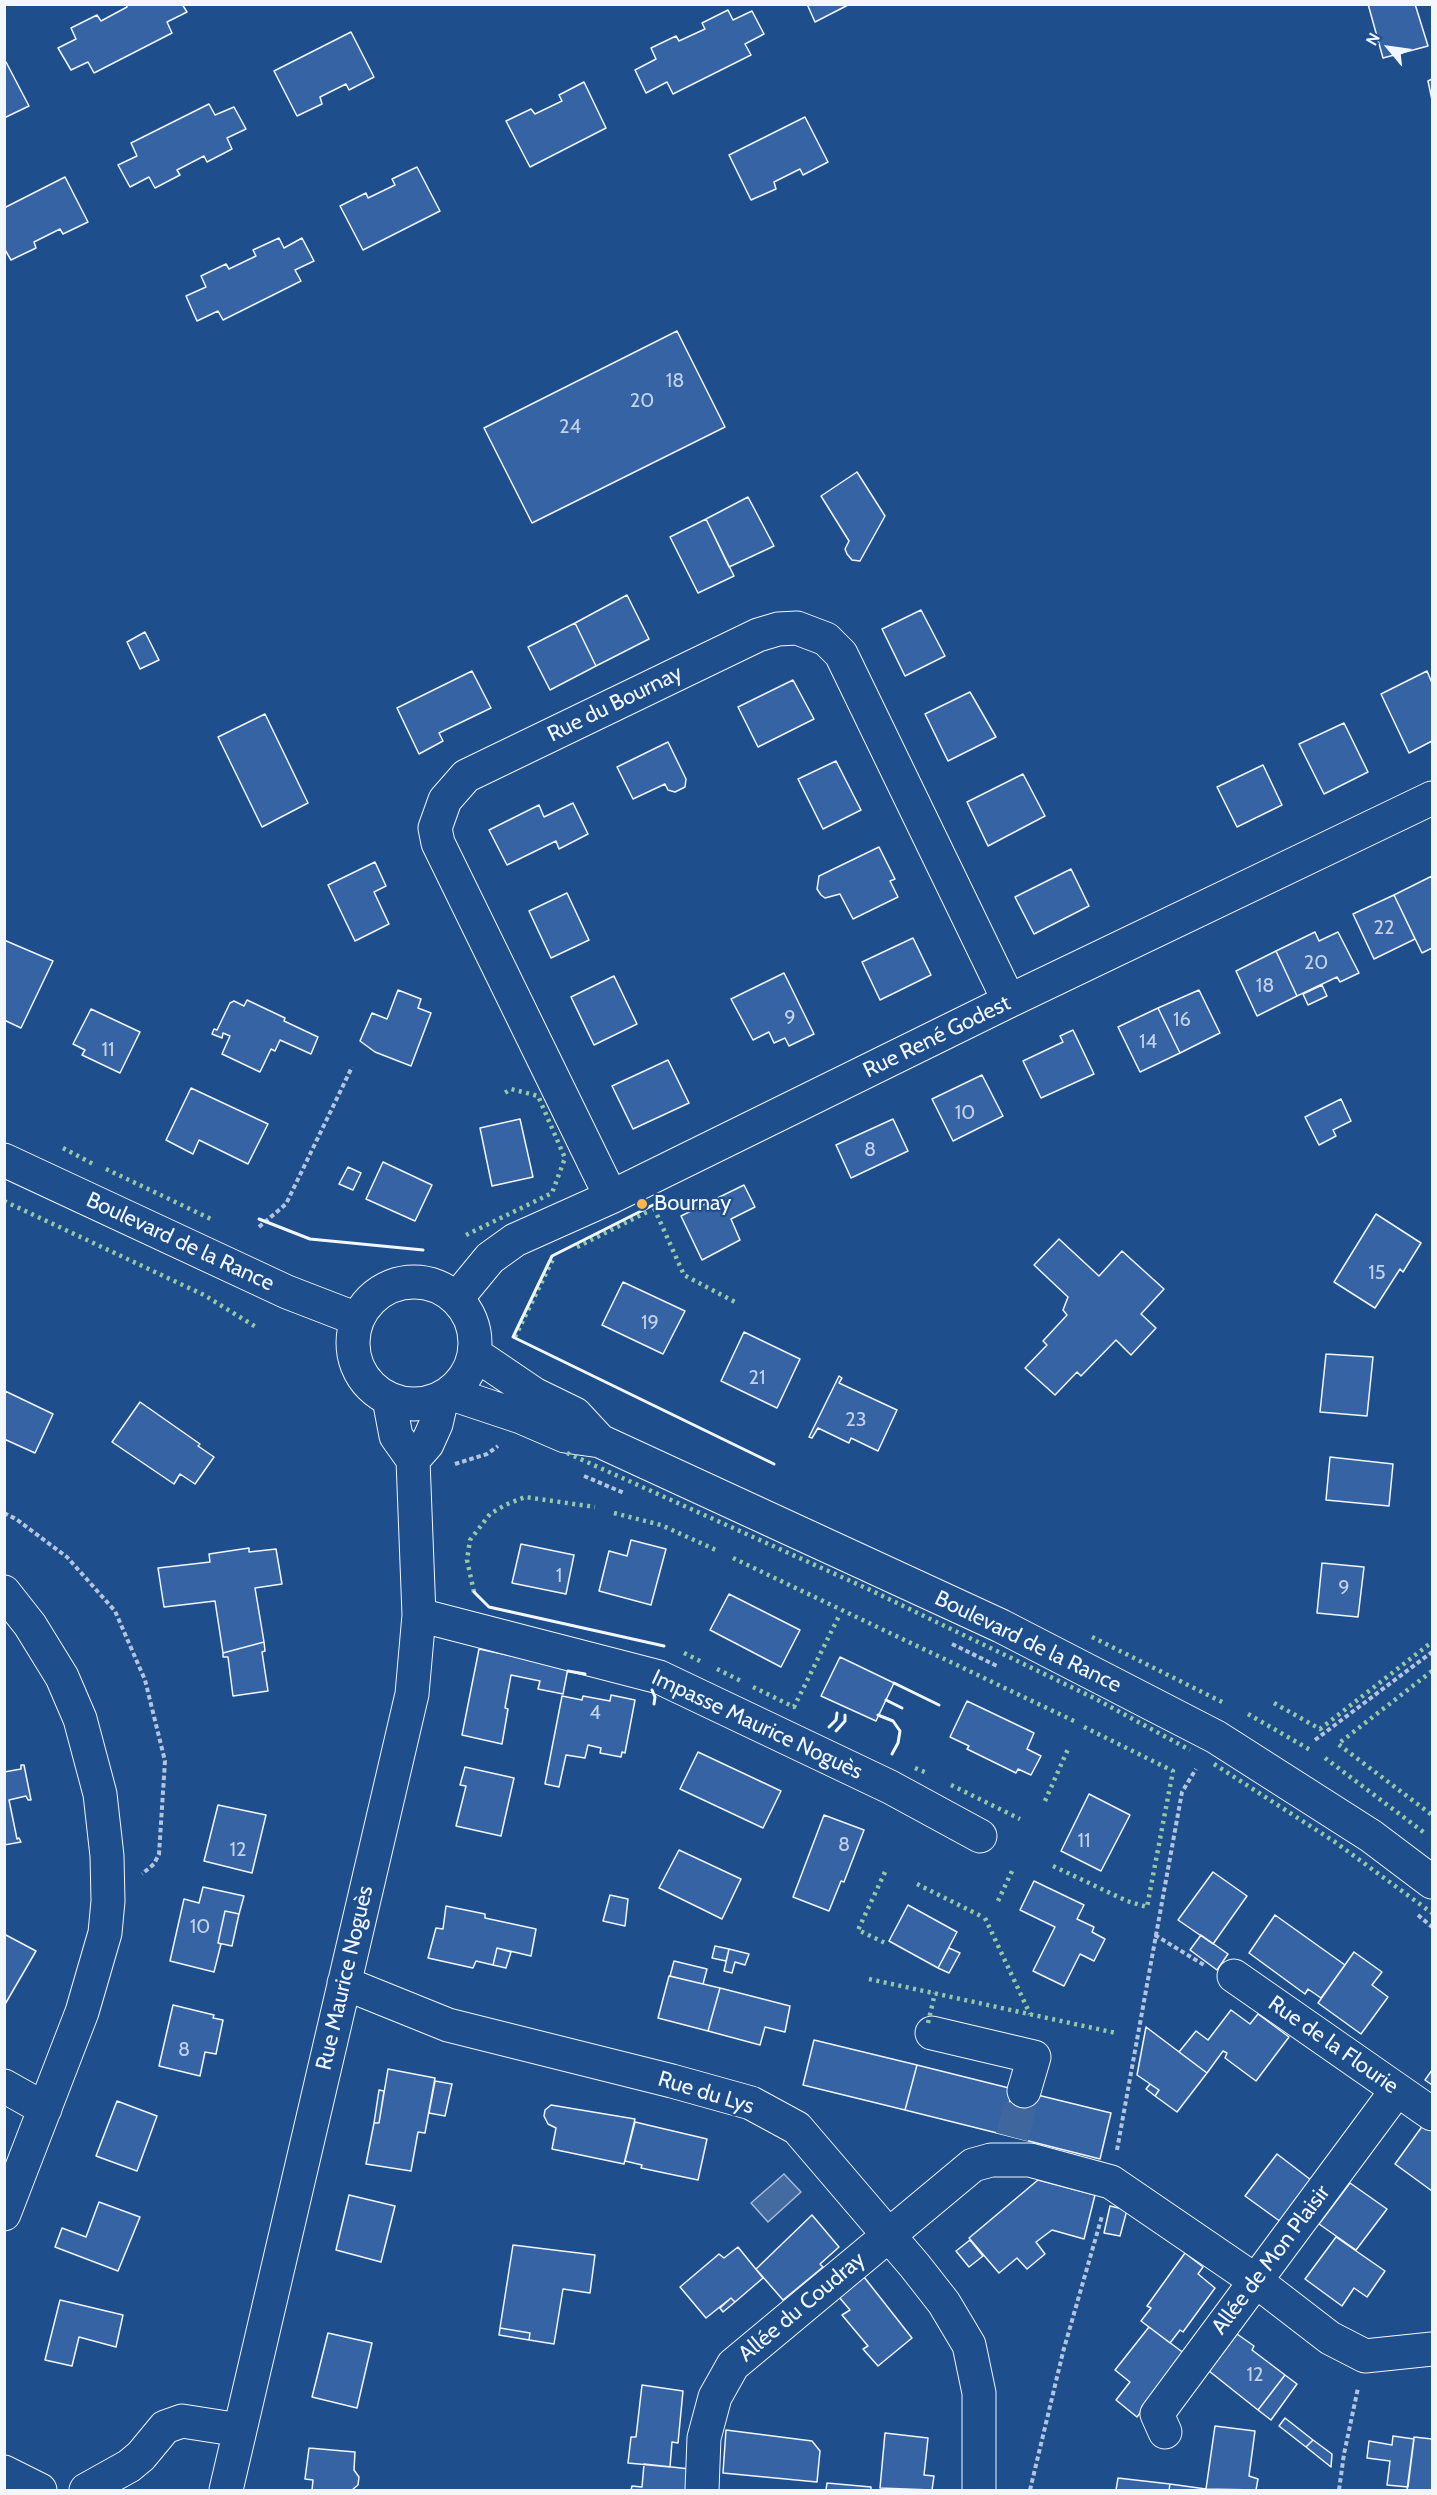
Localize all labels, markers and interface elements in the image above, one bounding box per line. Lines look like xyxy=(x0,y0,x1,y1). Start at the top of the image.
north arrow xyxy=(1359,18,1419,78)
text: N xyxy=(1362,29,1384,49)
house number: 18 xyxy=(666,369,684,393)
house number: 20 xyxy=(630,389,654,413)
house number: 24 xyxy=(559,415,581,439)
street label: Rue du Bournay xyxy=(543,660,687,748)
house number: 22 xyxy=(1374,916,1394,940)
house number: 20 xyxy=(1304,951,1328,975)
house number: 18 xyxy=(1256,974,1274,998)
street label: Rue René Godest xyxy=(859,990,1015,1084)
house number: 9 xyxy=(784,1006,796,1030)
house number: 16 xyxy=(1173,1008,1191,1032)
house number: 14 xyxy=(1139,1030,1157,1054)
house number: 11 xyxy=(101,1038,115,1062)
house number: 10 xyxy=(955,1101,975,1125)
house number: 8 xyxy=(864,1138,876,1162)
street label: Boulevard de la Rance xyxy=(82,1187,278,1297)
place label: Bournay xyxy=(654,1191,731,1217)
marker: Bournay xyxy=(635,1197,649,1211)
house number: 15 xyxy=(1368,1261,1386,1285)
house number: 19 xyxy=(641,1311,659,1335)
house number: 21 xyxy=(749,1366,765,1390)
house number: 23 xyxy=(845,1408,867,1432)
house number: 1 xyxy=(556,1564,562,1588)
house number: 9 xyxy=(1338,1576,1350,1600)
street label: Boulevard de la Rance xyxy=(930,1585,1126,1699)
street label: Impasse Maurice Noguès xyxy=(647,1665,867,1785)
house number: 4 xyxy=(589,1701,601,1725)
house number: 11 xyxy=(1077,1829,1091,1853)
house number: 8 xyxy=(838,1833,850,1857)
house number: 12 xyxy=(230,1838,246,1862)
street label: Rue Maurice Noguès xyxy=(311,1883,379,2073)
house number: 10 xyxy=(190,1915,210,1939)
street label: Rue de la Flourie xyxy=(1263,1990,1403,2100)
house number: 8 xyxy=(178,2038,190,2062)
street label: Rue du Lys xyxy=(655,2066,757,2120)
street label: Allée de Mon Plaisir xyxy=(1206,2180,1336,2340)
street label: Allée du Coudray xyxy=(733,2246,871,2368)
house number: 12 xyxy=(1247,2363,1263,2387)

